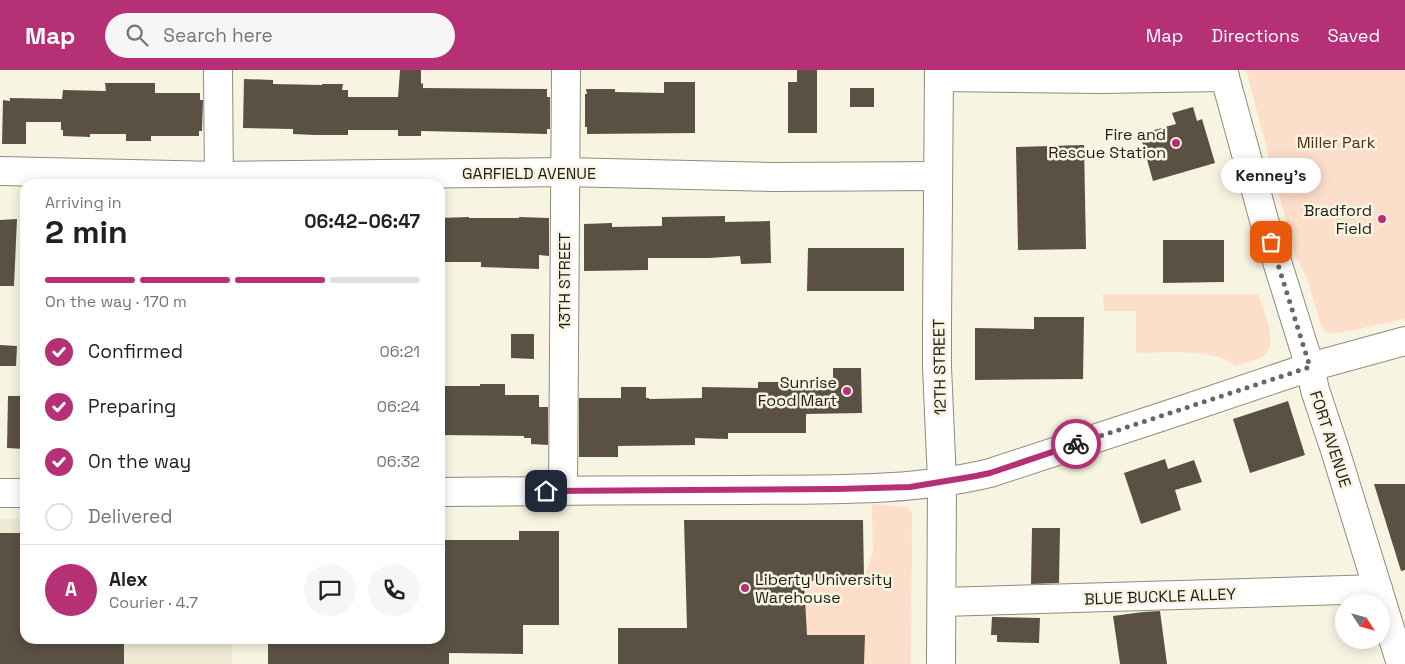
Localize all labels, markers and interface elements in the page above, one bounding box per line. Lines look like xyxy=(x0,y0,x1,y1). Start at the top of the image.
search box xyxy=(105,13,455,58)
text: Map xyxy=(25,20,75,51)
icon: search xyxy=(123,21,151,49)
text: Search here xyxy=(163,23,273,48)
text: Map xyxy=(1146,24,1183,47)
text: Directions xyxy=(1211,24,1300,47)
text: Saved xyxy=(1328,24,1380,47)
place label: Fire and Rescue Station xyxy=(1048,124,1166,163)
park label: Miller Park xyxy=(1297,132,1376,153)
marker: Fire and Rescue Station xyxy=(1170,137,1182,149)
callout: Kenney's xyxy=(1221,157,1321,192)
street label: GARFIELD AVENUE xyxy=(462,163,596,184)
text: Kenney's xyxy=(1236,165,1306,186)
text: Arriving in xyxy=(45,192,122,213)
place label: Bradford Field xyxy=(1304,200,1372,239)
text: 06:42–06:47 xyxy=(304,209,420,234)
text: 2 min xyxy=(45,212,128,252)
marker: Bradford Field xyxy=(1376,213,1388,225)
pin xyxy=(1250,221,1292,263)
icon: bag xyxy=(1257,228,1285,256)
street label: 13TH STREET xyxy=(554,233,575,329)
text: On the way · 170 m xyxy=(45,291,187,312)
street label: 12TH STREET xyxy=(928,319,951,415)
icon: check xyxy=(45,338,73,366)
text: Confirmed xyxy=(88,339,183,364)
text: 06:21 xyxy=(380,341,420,362)
place label: Sunrise Food Mart xyxy=(758,372,837,411)
marker: Sunrise Food Mart xyxy=(841,385,853,397)
street label: FORT AVENUE xyxy=(1305,388,1356,490)
icon: check xyxy=(45,393,73,421)
text: Preparing xyxy=(88,394,176,419)
text: 06:24 xyxy=(377,396,420,417)
courier xyxy=(1051,419,1101,469)
icon: bike xyxy=(1062,430,1090,458)
icon: check xyxy=(45,448,73,476)
text: On the way xyxy=(88,449,191,474)
text: 06:32 xyxy=(377,451,420,472)
pin xyxy=(525,470,567,512)
icon: home xyxy=(532,477,560,505)
text: Delivered xyxy=(88,504,173,529)
button: chat xyxy=(304,564,356,616)
button: phone xyxy=(368,564,420,616)
text: Alex xyxy=(109,567,148,592)
place label: Liberty University Warehouse xyxy=(755,569,892,608)
text: A xyxy=(65,577,77,602)
marker: Liberty University Warehouse xyxy=(739,582,751,594)
street label: BLUE BUCKLE ALLEY xyxy=(1084,583,1237,610)
text: Courier · 4.7 xyxy=(109,592,198,613)
north arrow xyxy=(1335,594,1390,649)
map controls xyxy=(1335,594,1390,649)

